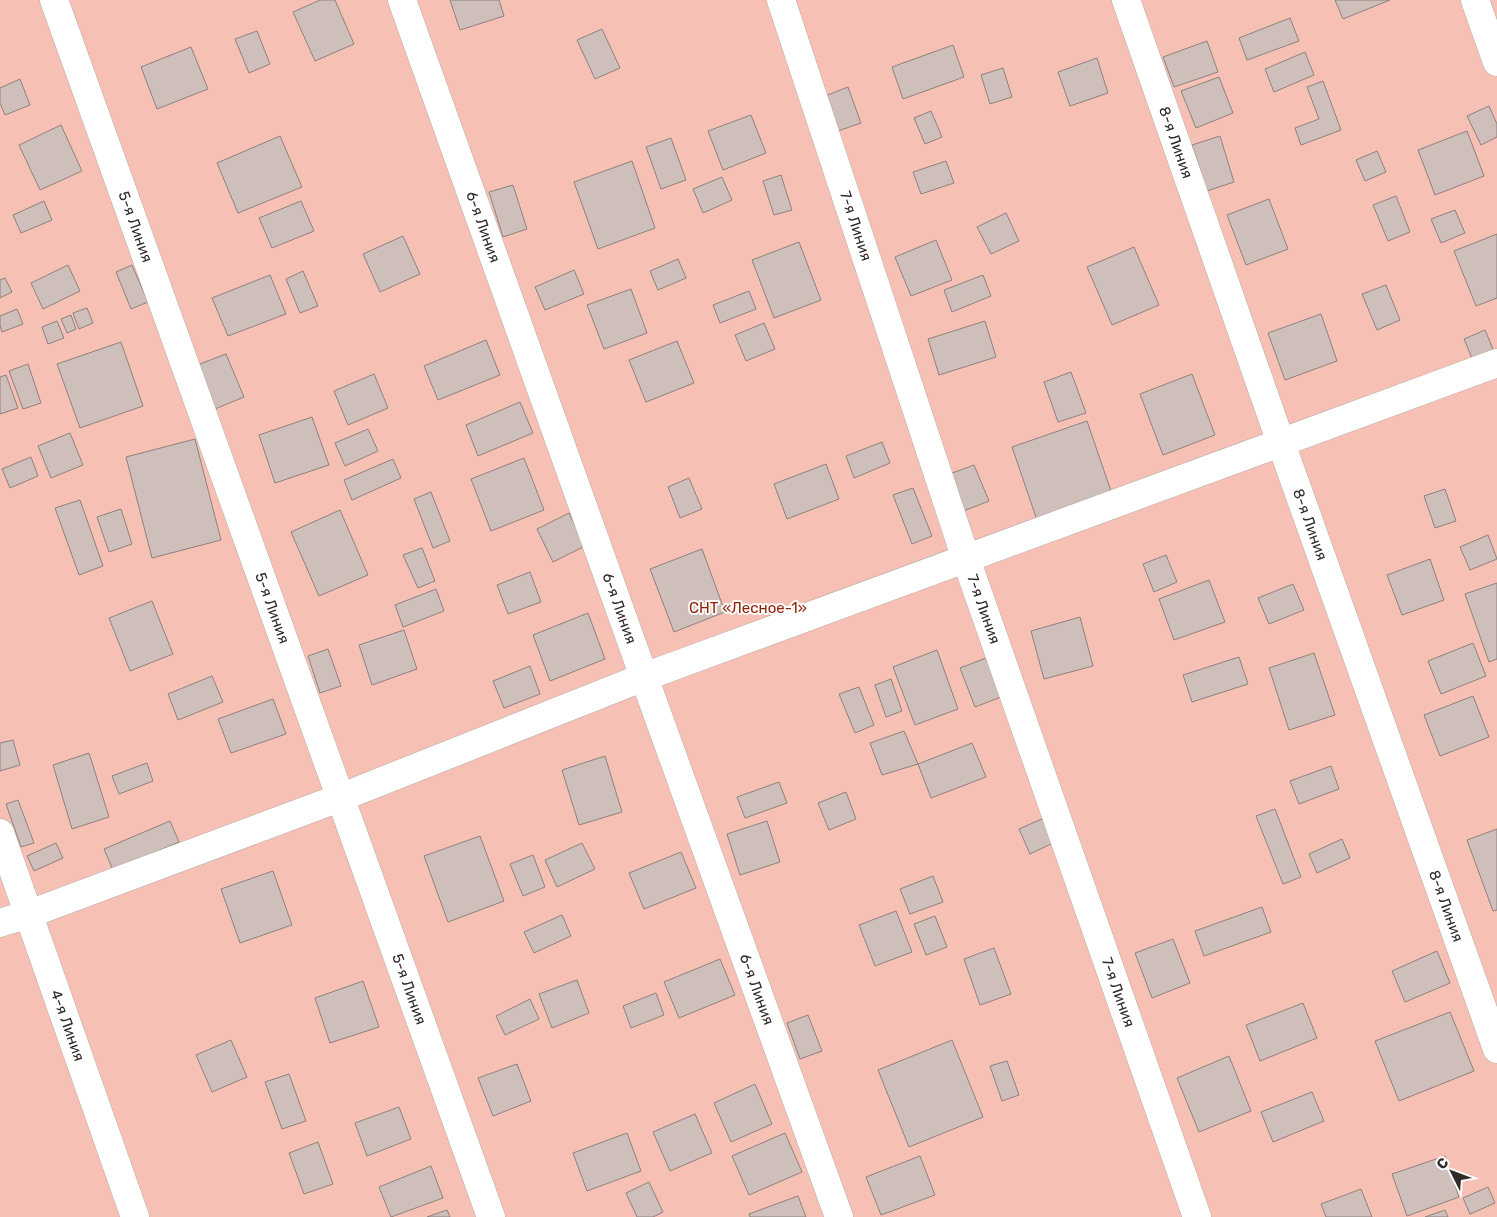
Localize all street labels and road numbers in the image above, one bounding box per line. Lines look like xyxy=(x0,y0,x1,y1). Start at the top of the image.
street label: 8-я Линия xyxy=(1155,104,1197,181)
street label: 5-я Линия xyxy=(114,189,156,265)
street label: 6-я Линия xyxy=(462,189,504,265)
street label: 7-я Линия xyxy=(836,189,876,263)
street label: 8-я Линия xyxy=(1289,486,1331,563)
street label: 5-я Линия xyxy=(251,570,293,646)
street label: 6-я Линия xyxy=(598,570,640,646)
street label: 7-я Линия xyxy=(963,572,1004,646)
street label: 8-я Линия xyxy=(1425,868,1467,944)
street label: 5-я Линия xyxy=(388,951,430,1027)
street label: 6-я Линия xyxy=(736,951,778,1027)
street label: 7-я Линия xyxy=(1098,955,1139,1029)
street label: 4-я Линия xyxy=(47,987,89,1064)

